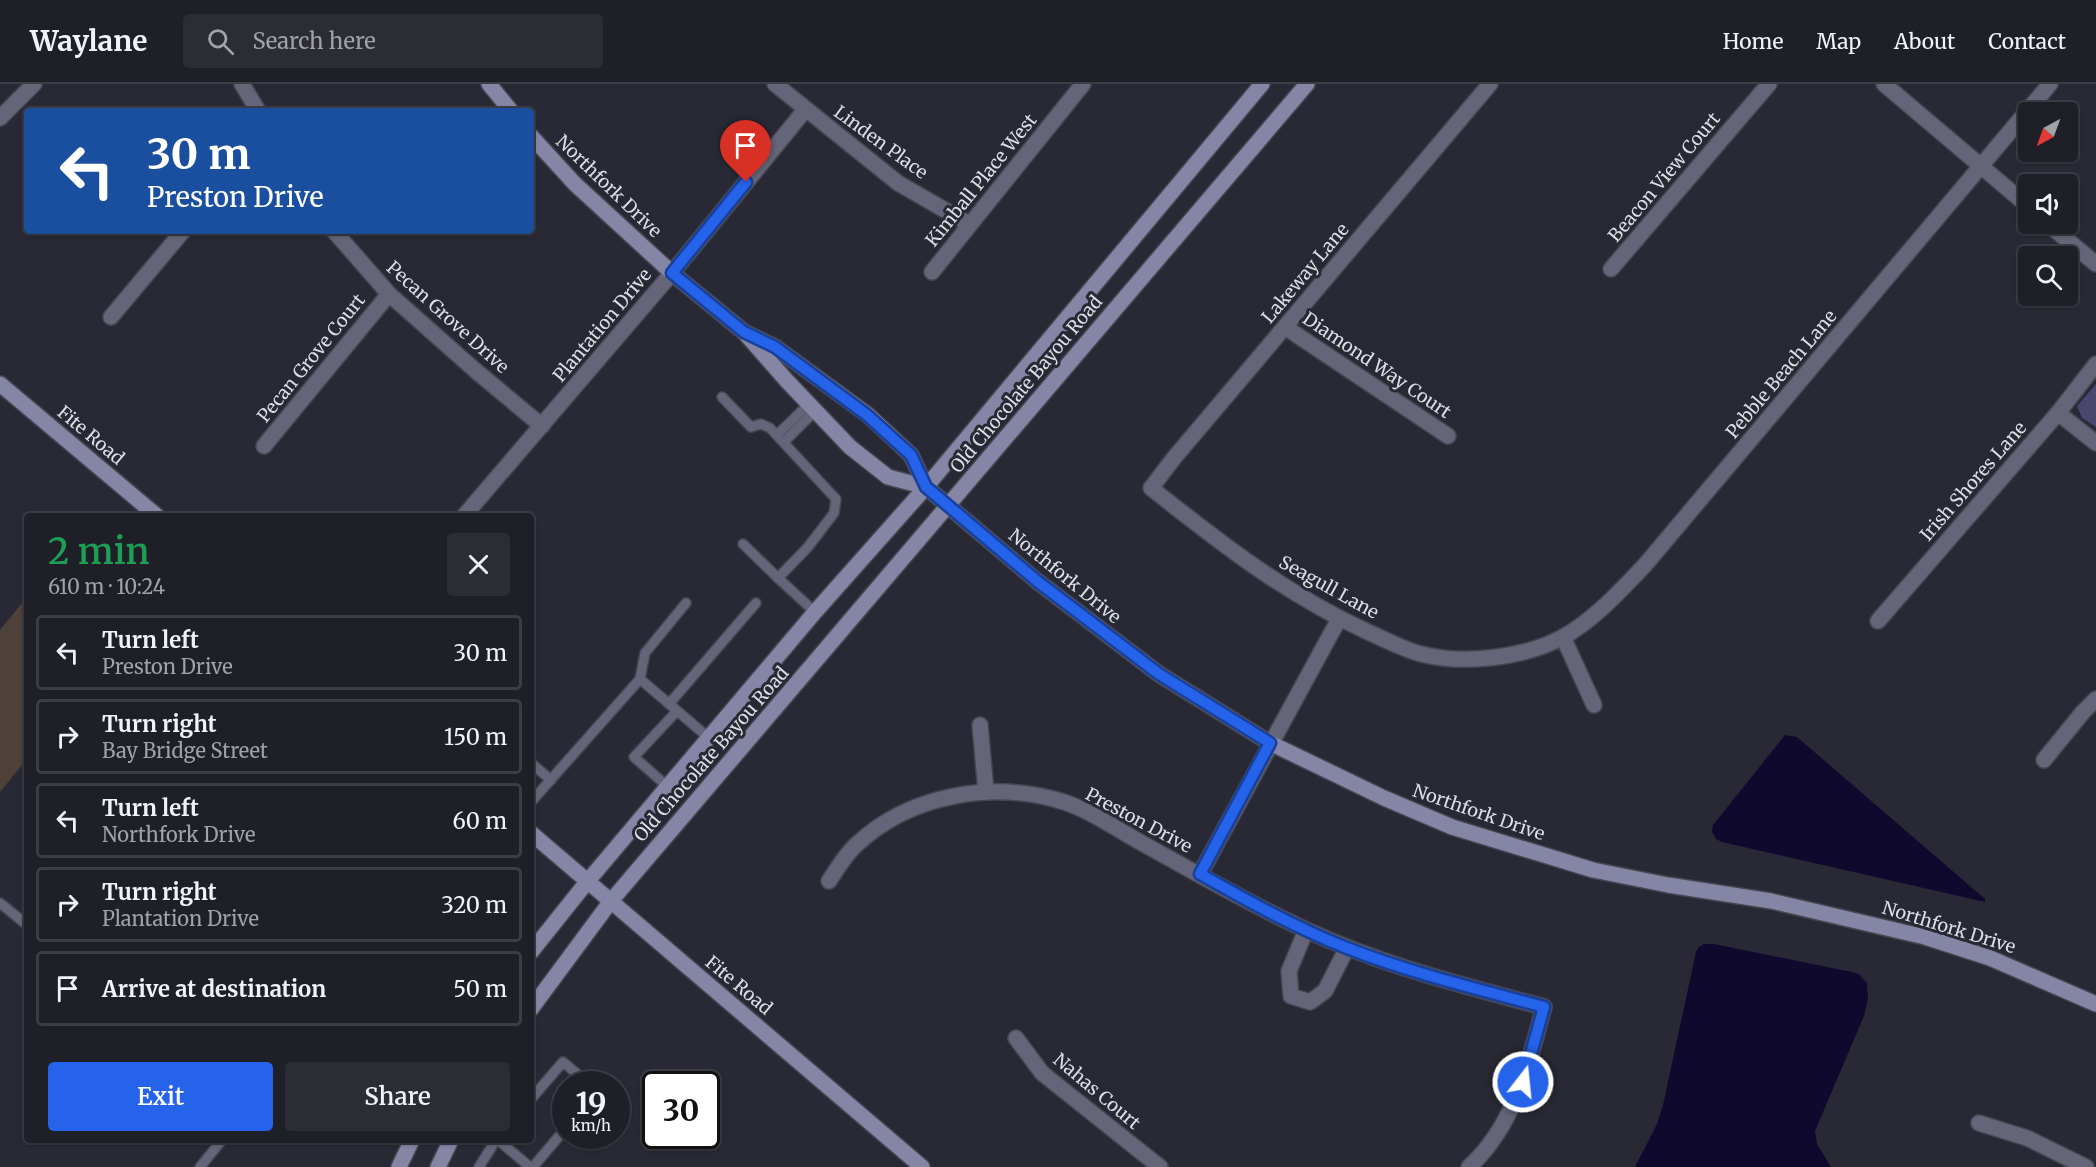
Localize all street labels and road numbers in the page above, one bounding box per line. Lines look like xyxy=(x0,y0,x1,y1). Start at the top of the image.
street label: Linden Place xyxy=(830,100,932,184)
street label: Beacon View Court xyxy=(1603,107,1725,247)
street label: Kimball Place West xyxy=(920,109,1042,251)
street label: Northfork Drive xyxy=(551,130,667,242)
street label: Lakeway Lane xyxy=(1256,218,1354,328)
street label: Pecan Grove Drive xyxy=(382,256,514,378)
street label: Plantation Drive xyxy=(548,264,656,386)
street label: Pecan Grove Court xyxy=(252,289,370,427)
street label: Old Chocolate Bayou Road xyxy=(945,290,1107,477)
street label: Pebble Beach Lane xyxy=(1721,305,1841,443)
street label: Diamond Way Court xyxy=(1298,307,1456,423)
street label: Fite Road xyxy=(53,400,129,470)
street label: Irish Shores Lane xyxy=(1915,416,2031,546)
street label: Northfork Drive xyxy=(1004,524,1126,628)
street label: Seagull Lane xyxy=(1275,550,1383,624)
street label: Old Chocolate Bayou Road xyxy=(629,662,794,846)
street label: Northfork Drive xyxy=(1410,779,1548,845)
street label: Preston Drive xyxy=(1082,782,1196,858)
street label: Northfork Drive xyxy=(1880,896,2018,958)
street label: Fite Road xyxy=(701,950,777,1020)
street label: Nahas Court xyxy=(1049,1048,1145,1134)

